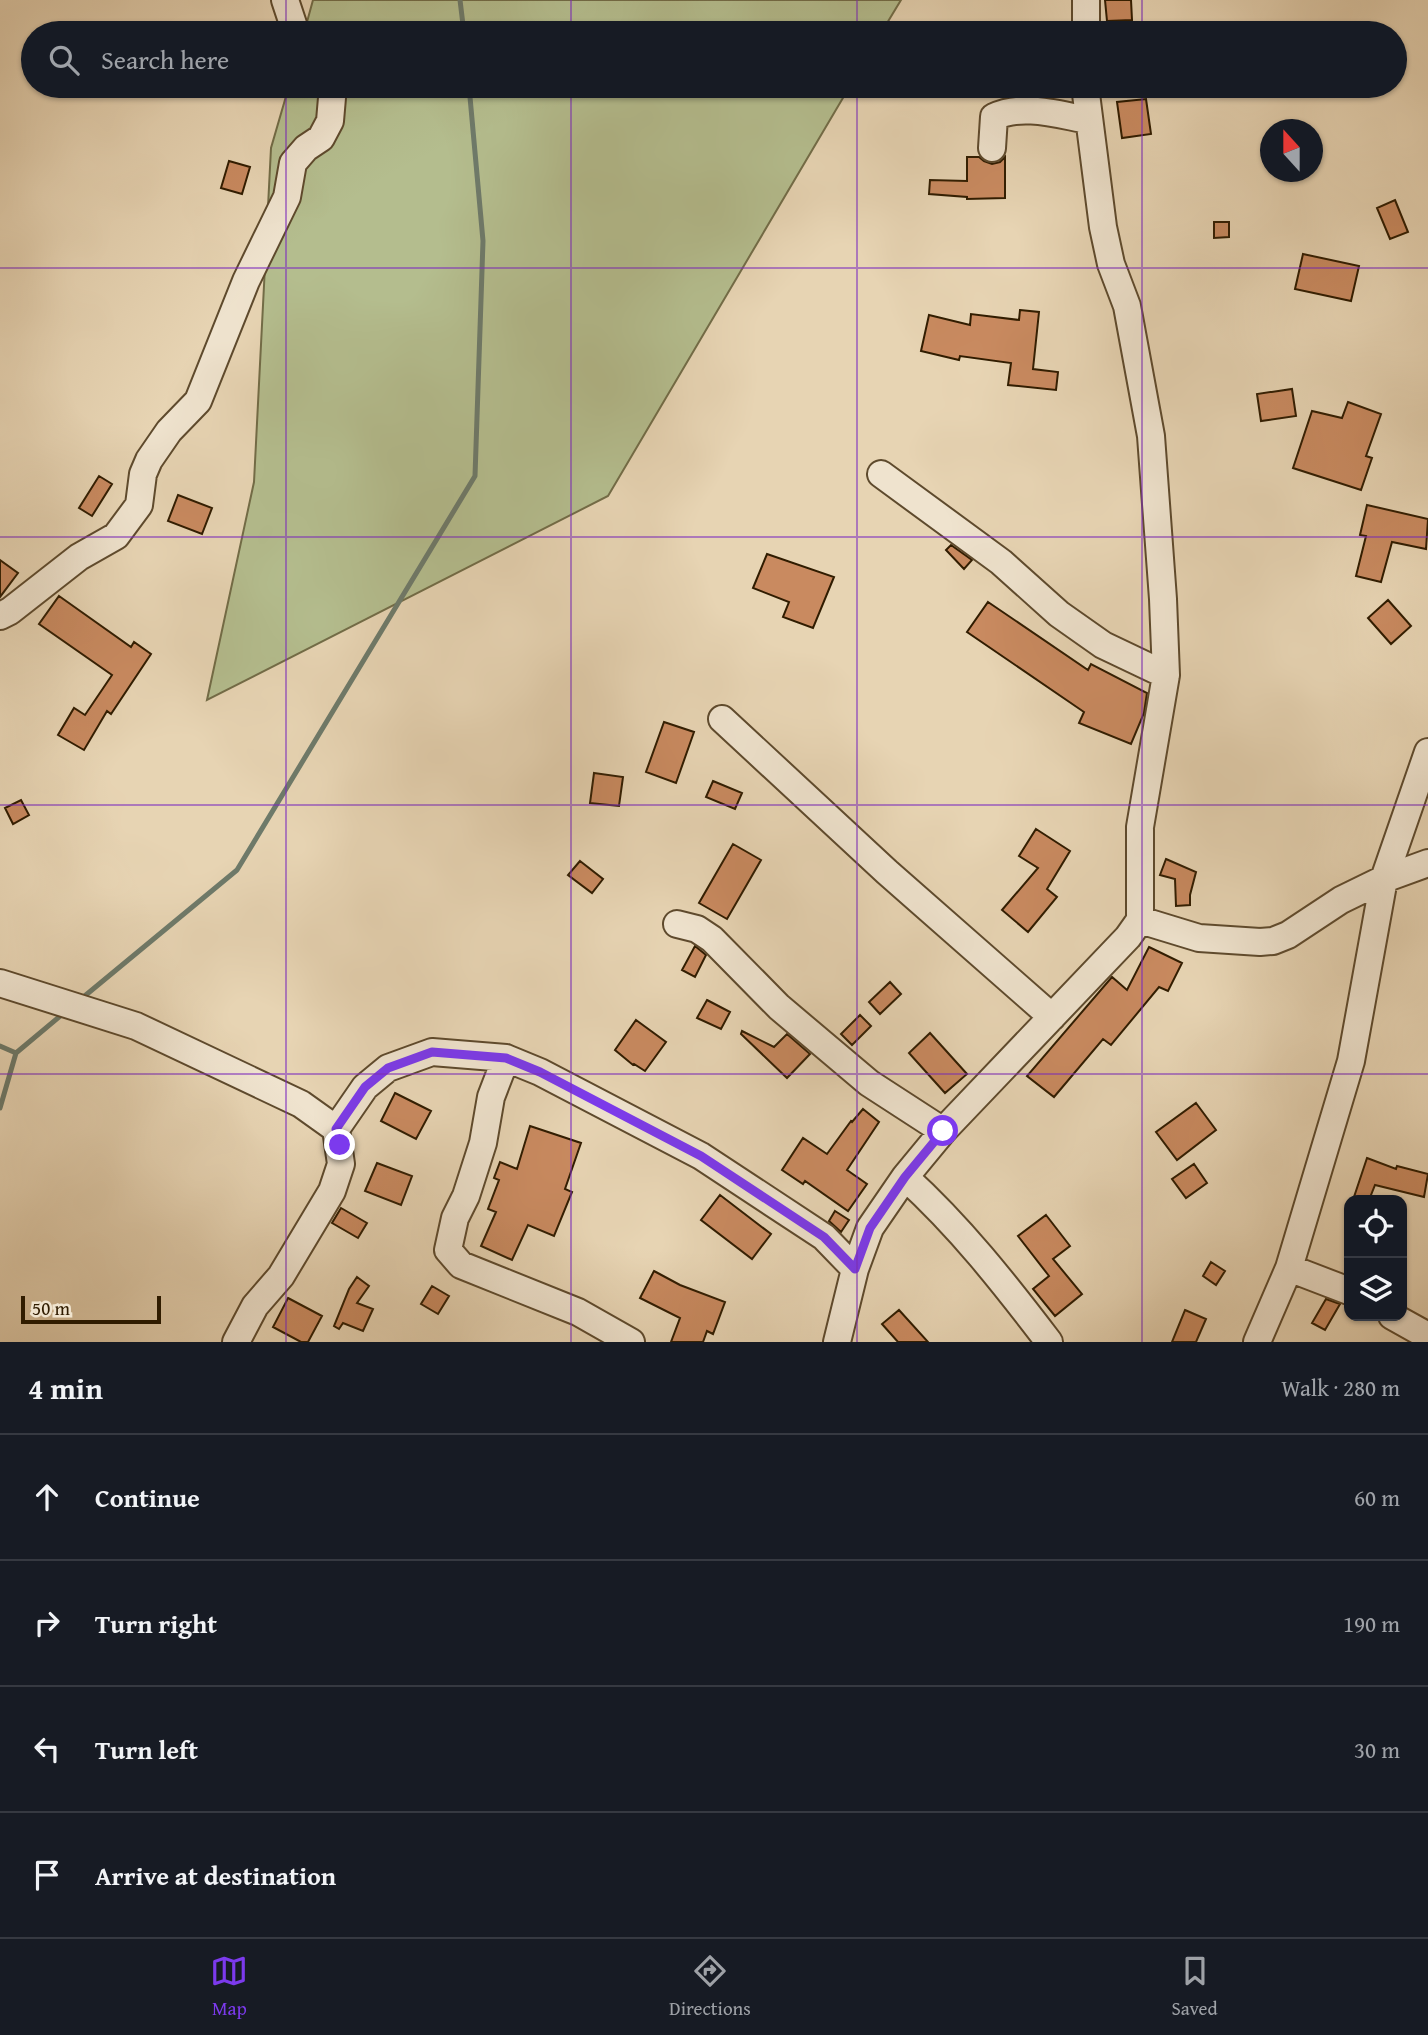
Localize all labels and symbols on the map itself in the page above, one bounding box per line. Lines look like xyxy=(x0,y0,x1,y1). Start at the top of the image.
north arrow xyxy=(1260,119,1323,182)
route start xyxy=(927,1115,958,1146)
route end xyxy=(324,1129,355,1160)
scale bar xyxy=(21,1293,161,1325)

